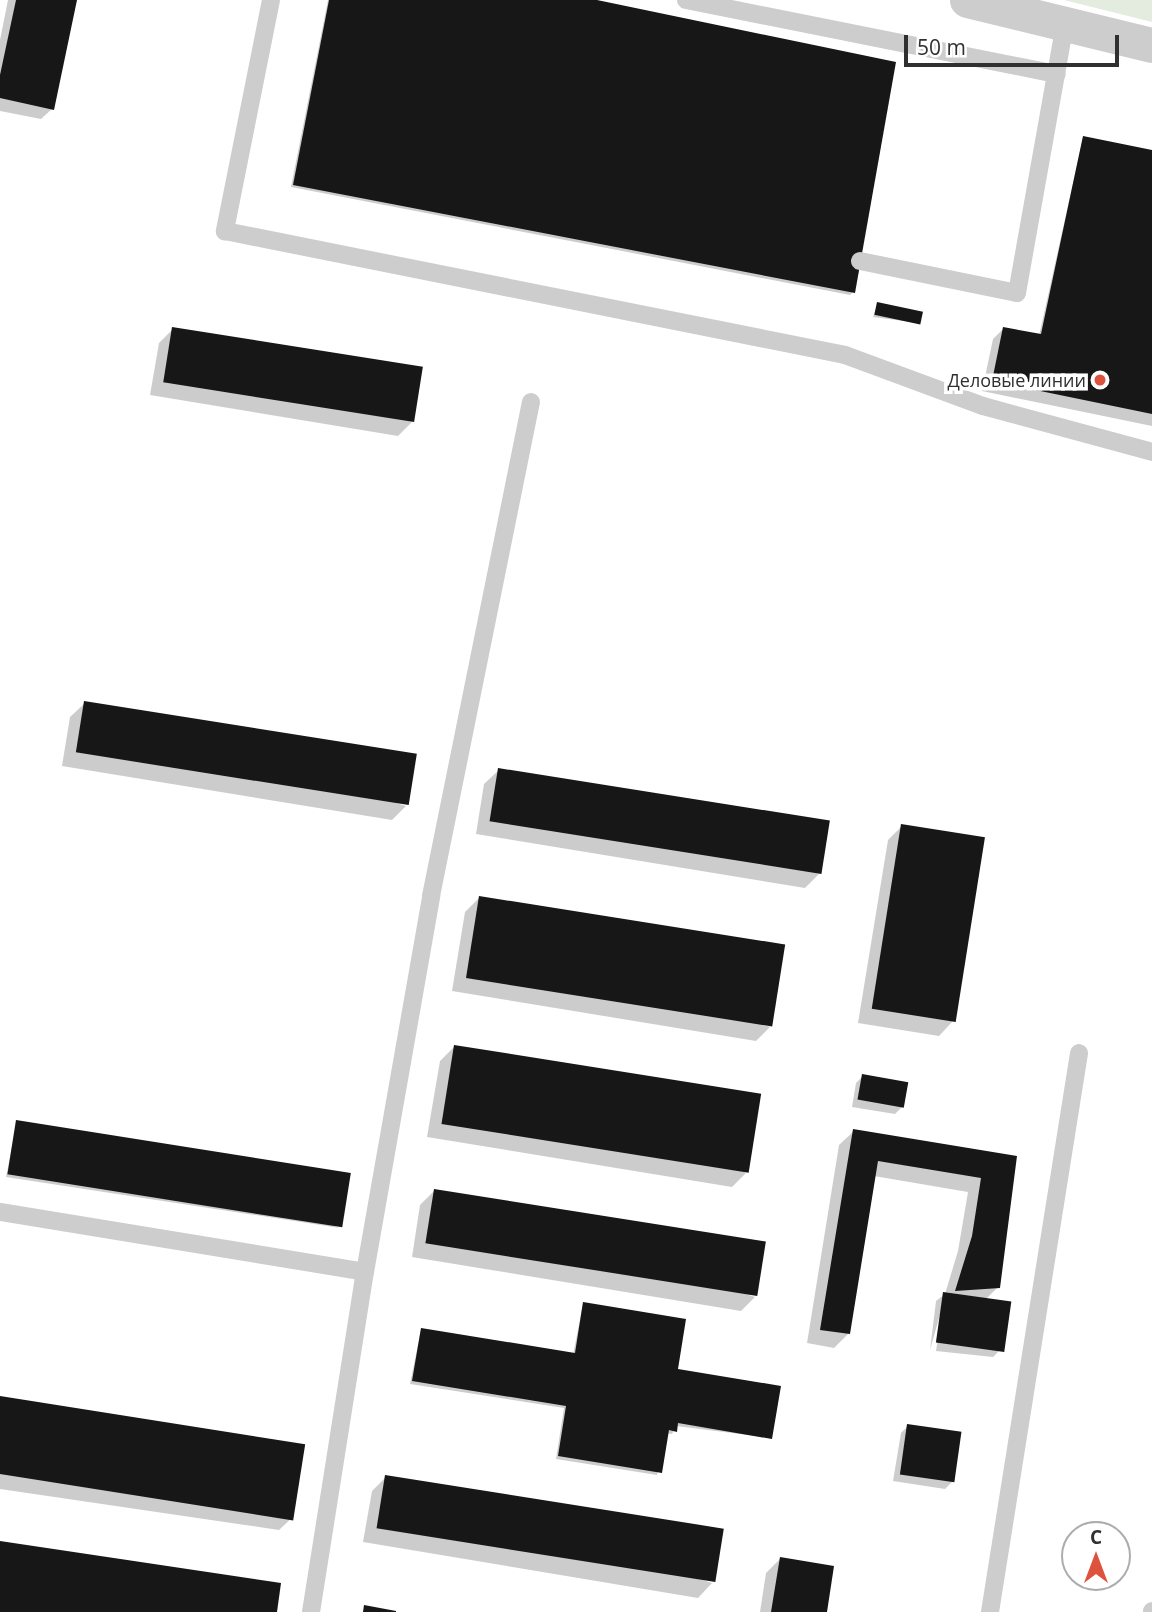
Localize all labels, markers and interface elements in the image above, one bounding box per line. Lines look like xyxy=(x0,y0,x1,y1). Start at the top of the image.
scale bar xyxy=(907,21,1122,65)
text: 50 m xyxy=(917,33,966,61)
place label: Деловые линии xyxy=(947,369,1086,391)
marker: Деловые линии xyxy=(1092,372,1108,388)
north arrow xyxy=(1061,1521,1131,1591)
text: С xyxy=(1090,1524,1102,1550)

